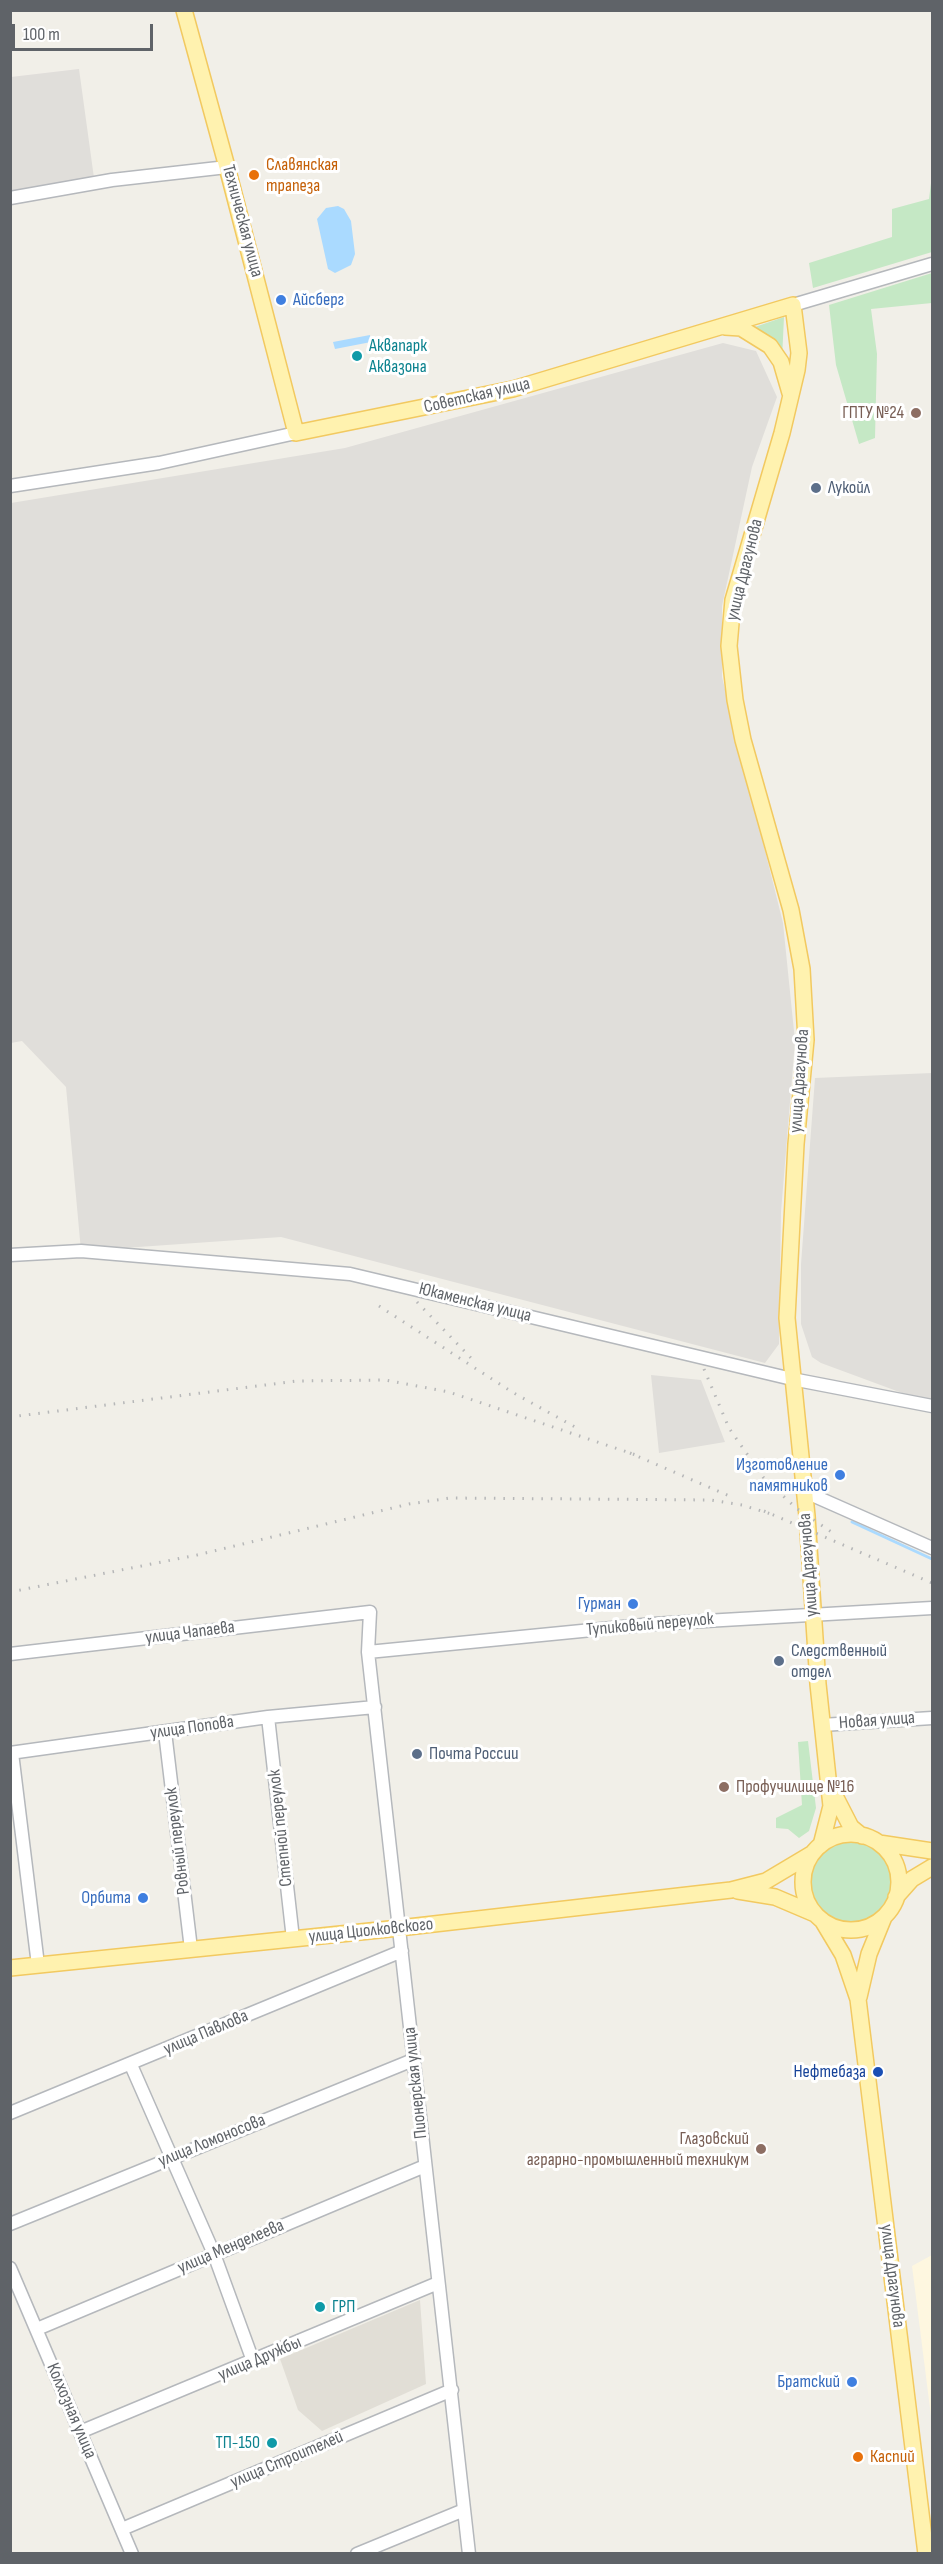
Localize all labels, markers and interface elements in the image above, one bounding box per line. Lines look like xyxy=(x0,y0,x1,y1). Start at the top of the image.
scale bar xyxy=(15,12,156,50)
text: 100 m xyxy=(23,24,60,45)
place label: Славянская трапеза xyxy=(266,154,338,196)
street label: Техническая улица xyxy=(217,162,267,280)
marker: Славянская трапеза xyxy=(247,168,261,182)
place label: Айсберг xyxy=(293,289,344,311)
marker: Айсберг xyxy=(274,293,288,307)
place label: Аквапарк Аквазона xyxy=(369,335,427,378)
marker: Аквапарк Аквазона xyxy=(350,349,364,363)
street label: Советская улица xyxy=(422,373,532,419)
place label: ГПТУ №24 xyxy=(842,402,904,424)
marker: ГПТУ №24 xyxy=(909,406,923,420)
place label: Лукойл xyxy=(828,477,870,499)
marker: Лукойл xyxy=(809,481,823,495)
street label: улица Драгунова xyxy=(722,517,768,623)
street label: улица Драгунова xyxy=(786,1028,814,1134)
street label: Юкаменская улица xyxy=(417,1279,533,1327)
place label: Изготовление памятников xyxy=(736,1454,828,1496)
marker: Изготовление памятников xyxy=(833,1468,847,1482)
street label: улица Драгунова xyxy=(795,1512,823,1618)
place label: Гурман xyxy=(578,1593,621,1615)
marker: Гурман xyxy=(626,1597,640,1611)
street label: Тупиковый переулок xyxy=(585,1609,715,1641)
street label: улица Чапаева xyxy=(144,1617,236,1649)
place label: Следственный отдел xyxy=(791,1640,887,1682)
marker: Следственный отдел xyxy=(772,1654,786,1668)
street label: Новая улица xyxy=(838,1708,916,1734)
street label: улица Попова xyxy=(149,1711,235,1745)
place label: Почта России xyxy=(429,1743,519,1765)
marker: Почта России xyxy=(410,1747,424,1761)
street label: Степной переулок xyxy=(264,1768,298,1888)
place label: Профучилище №16 xyxy=(736,1776,854,1798)
marker: Профучилище №16 xyxy=(717,1780,731,1794)
street label: Ровный переулок xyxy=(161,1786,195,1896)
place label: Орбита xyxy=(81,1887,131,1909)
marker: Орбита xyxy=(136,1891,150,1905)
street label: улица Циолковского xyxy=(308,1914,434,1948)
street label: улица Павлова xyxy=(160,2006,252,2060)
street label: Пионерская улица xyxy=(399,2026,433,2140)
place label: Нефтебаза xyxy=(793,2061,866,2083)
marker: Нефтебаза xyxy=(871,2065,885,2079)
street label: улица Ломоносова xyxy=(155,2110,269,2172)
place label: Глазовский аграрно-промышленный техникум xyxy=(527,2128,749,2170)
marker: Глазовский аграрно-промышленный техникум xyxy=(754,2142,768,2156)
street label: улица Менделеева xyxy=(175,2215,287,2279)
street label: улица Драгунова xyxy=(875,2223,909,2329)
place label: ГРП xyxy=(332,2296,355,2318)
marker: ГРП xyxy=(313,2300,327,2314)
street label: улица Дружбы xyxy=(215,2332,305,2386)
street label: Колхозная улица xyxy=(41,2360,101,2462)
place label: Братский xyxy=(777,2371,840,2393)
marker: Братский xyxy=(845,2375,859,2389)
street label: улица Строителей xyxy=(227,2427,347,2493)
place label: ТП-150 xyxy=(215,2432,260,2454)
marker: ТП-150 xyxy=(265,2436,279,2450)
place label: Каспий xyxy=(870,2446,915,2468)
marker: Каспий xyxy=(851,2450,865,2464)

